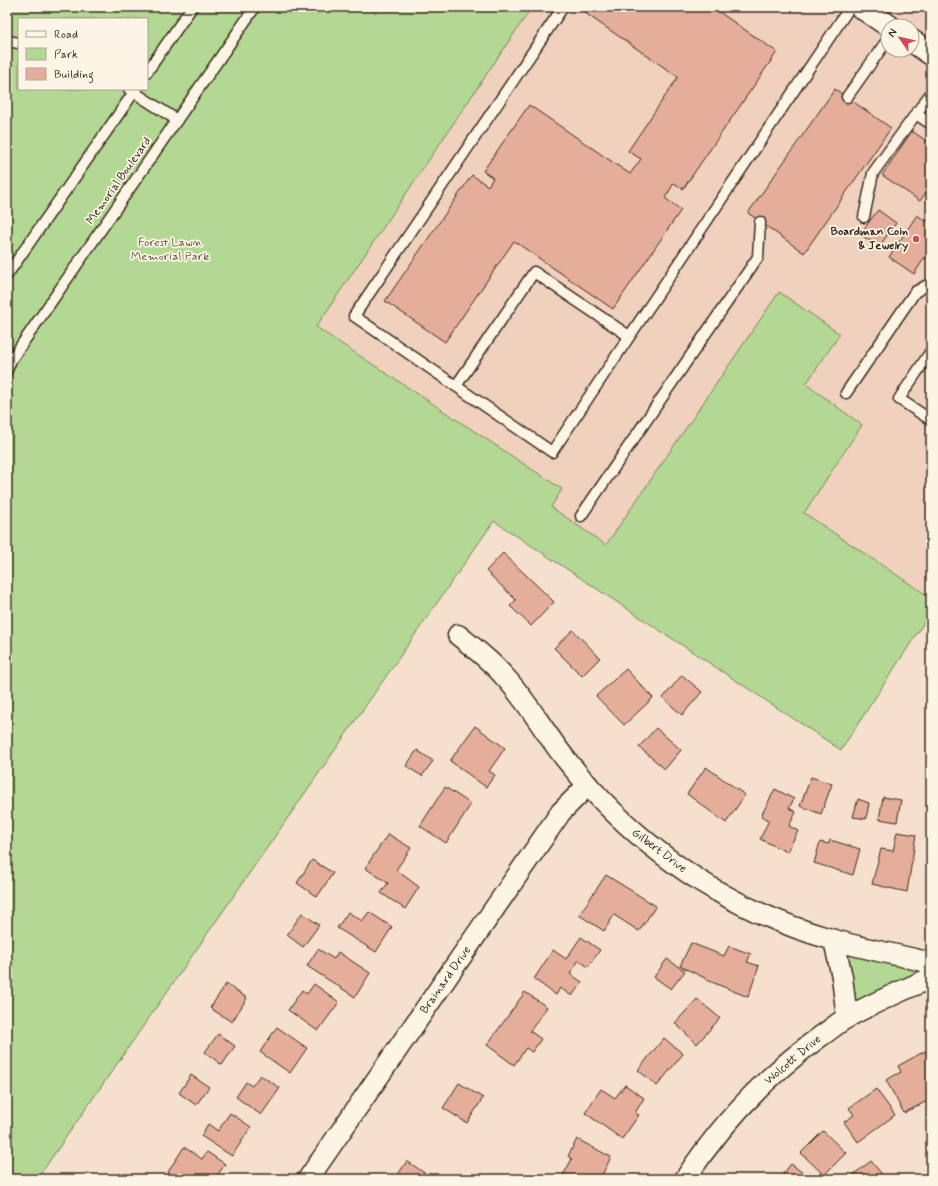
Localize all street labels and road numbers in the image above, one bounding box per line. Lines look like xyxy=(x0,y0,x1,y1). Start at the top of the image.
street label: Memorial Boulevard xyxy=(83,134,155,228)
street label: Gilbert Drive xyxy=(628,825,690,877)
street label: Brainard Drive xyxy=(417,943,475,1017)
street label: Wolcott Drive xyxy=(761,1031,825,1089)

